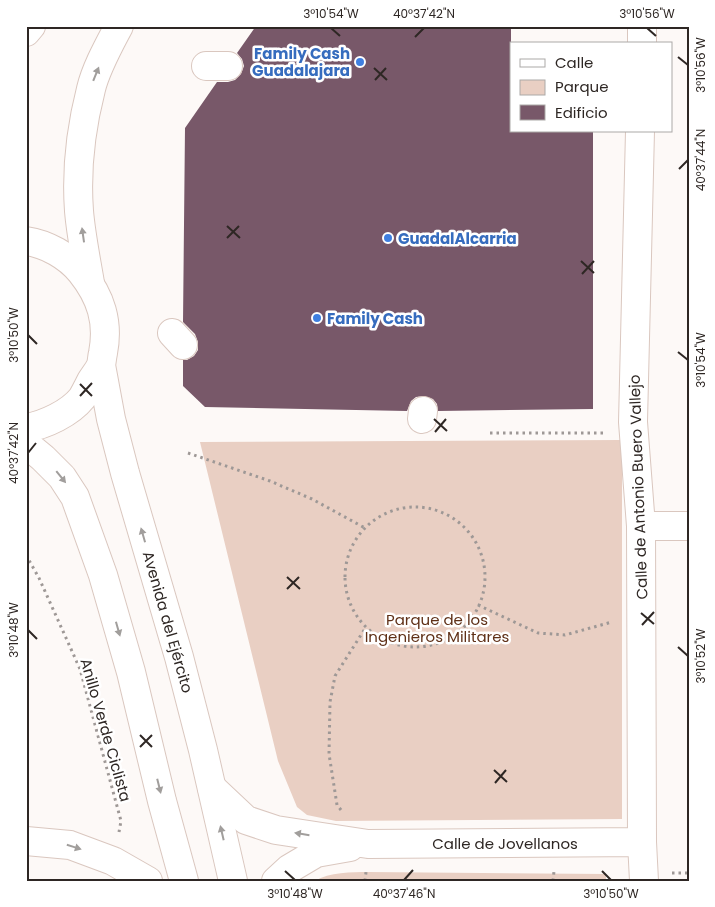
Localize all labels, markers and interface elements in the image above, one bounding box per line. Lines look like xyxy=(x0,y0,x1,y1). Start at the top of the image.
text: 3°10'54"W xyxy=(303,5,359,22)
text: 40°37'42"N xyxy=(393,5,455,22)
text: 3°10'56"W xyxy=(619,5,675,22)
text: 3°10'56"W xyxy=(692,37,709,93)
legend xyxy=(510,42,672,132)
place label: Family Cash Guadalajara xyxy=(252,43,350,81)
text: Calle xyxy=(555,52,593,73)
marker: Family Cash Guadalajara xyxy=(354,56,366,68)
one-way arrow xyxy=(93,67,100,82)
text: Parque xyxy=(555,76,608,97)
text: Edificio xyxy=(555,102,608,123)
text: 40°37'44"N xyxy=(692,129,709,191)
one-way arrow xyxy=(79,226,87,242)
place label: GuadalAlcarria xyxy=(398,228,517,249)
marker: GuadalAlcarria xyxy=(382,232,394,244)
text: 3°10'50"W xyxy=(5,307,22,363)
place label: Family Cash xyxy=(327,308,423,329)
marker: Family Cash xyxy=(311,312,323,324)
text: 3°10'54"W xyxy=(692,332,709,388)
street label: Calle de Antonio Buero Vallejo xyxy=(624,374,652,600)
text: 40°37'42"N xyxy=(5,422,22,484)
one-way arrow xyxy=(56,471,67,484)
one-way arrow xyxy=(139,527,147,542)
street label: Avenida del Ejército xyxy=(138,549,198,695)
text: 3°10'48"W xyxy=(5,602,22,658)
park label: Parque de los Ingenieros Militares xyxy=(365,609,509,647)
one-way arrow xyxy=(115,621,123,636)
text: 3°10'52"W xyxy=(692,628,709,683)
street label: Anillo Verde Ciclista xyxy=(76,656,136,804)
one-way arrow xyxy=(155,779,163,794)
one-way arrow xyxy=(218,826,226,841)
one-way arrow xyxy=(294,829,310,837)
street label: Calle de Jovellanos xyxy=(432,833,578,854)
one-way arrow xyxy=(67,844,82,852)
text: 3°10'48"W xyxy=(267,885,323,902)
text: 40°37'46"N xyxy=(373,885,435,902)
text: 3°10'50"W xyxy=(583,885,639,902)

